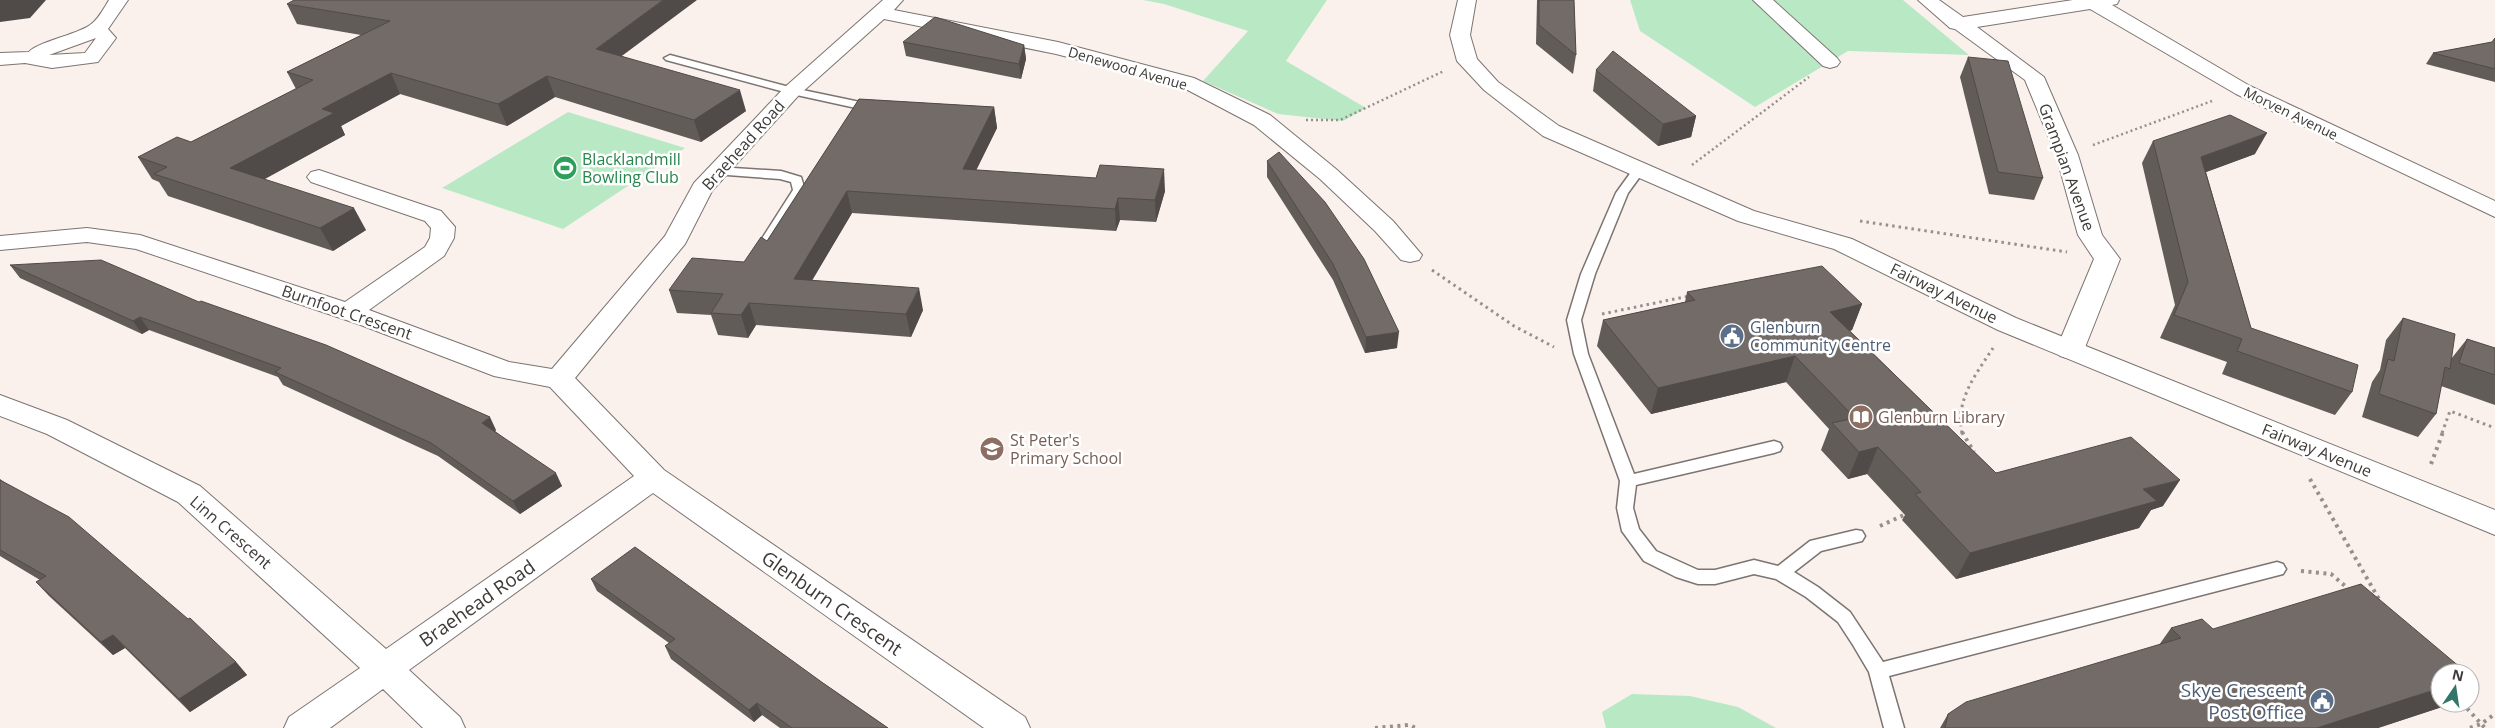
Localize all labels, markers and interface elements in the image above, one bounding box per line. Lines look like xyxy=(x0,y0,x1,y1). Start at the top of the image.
street label: Denewood Avenue xyxy=(1066,42,1190,94)
street label: Morven Avenue xyxy=(2241,82,2341,144)
street label: Braehead Road xyxy=(696,95,790,195)
street label: Grampian Avenue xyxy=(2034,100,2100,234)
place label: Blacklandmill Bowling Club xyxy=(582,148,681,188)
sports icon: Blacklandmill Bowling Club xyxy=(552,155,578,181)
street label: Fairway Avenue xyxy=(1887,257,2001,329)
street label: Burnfoot Crescent xyxy=(279,279,415,345)
place label: Glenburn Community Centre xyxy=(1750,316,1891,356)
public building icon: Glenburn Community Centre xyxy=(1719,323,1745,349)
library icon: Glenburn Library xyxy=(1848,404,1874,430)
place label: Glenburn Library xyxy=(1878,406,2006,428)
street label: Fairway Avenue xyxy=(2259,418,2375,482)
place label: St Peter's Primary School xyxy=(1010,429,1122,469)
school or university icon: St Peter's Primary School xyxy=(979,436,1005,462)
street label: Linn Crescent xyxy=(185,490,277,574)
street label: Glenburn Crescent xyxy=(756,545,908,661)
street label: Braehead Road xyxy=(414,553,540,653)
north arrow xyxy=(2430,663,2480,713)
text: N xyxy=(2450,664,2466,685)
place label: Skye Crescent Post Office xyxy=(2181,677,2304,725)
public building icon: Skye Crescent Post Office xyxy=(2309,688,2335,714)

